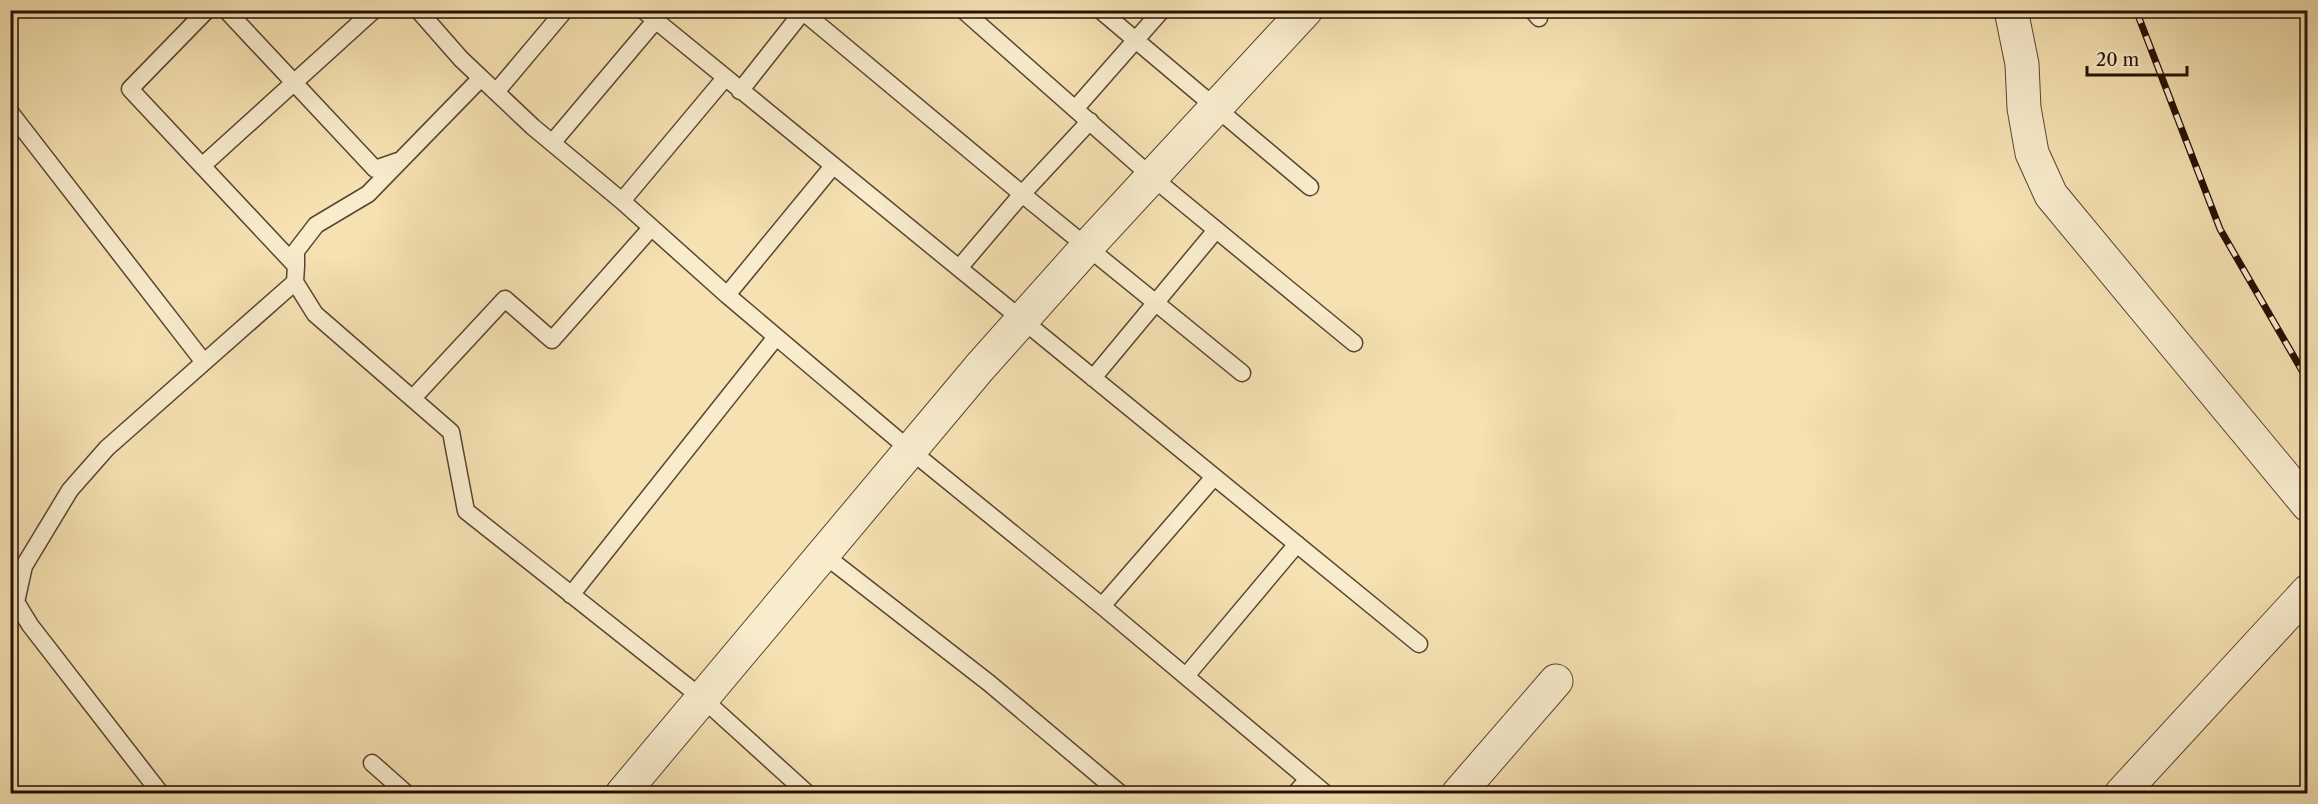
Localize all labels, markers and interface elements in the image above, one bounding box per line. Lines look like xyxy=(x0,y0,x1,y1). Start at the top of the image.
scale bar xyxy=(2087,39,2188,77)
text: 20 m xyxy=(2096,49,2140,71)

